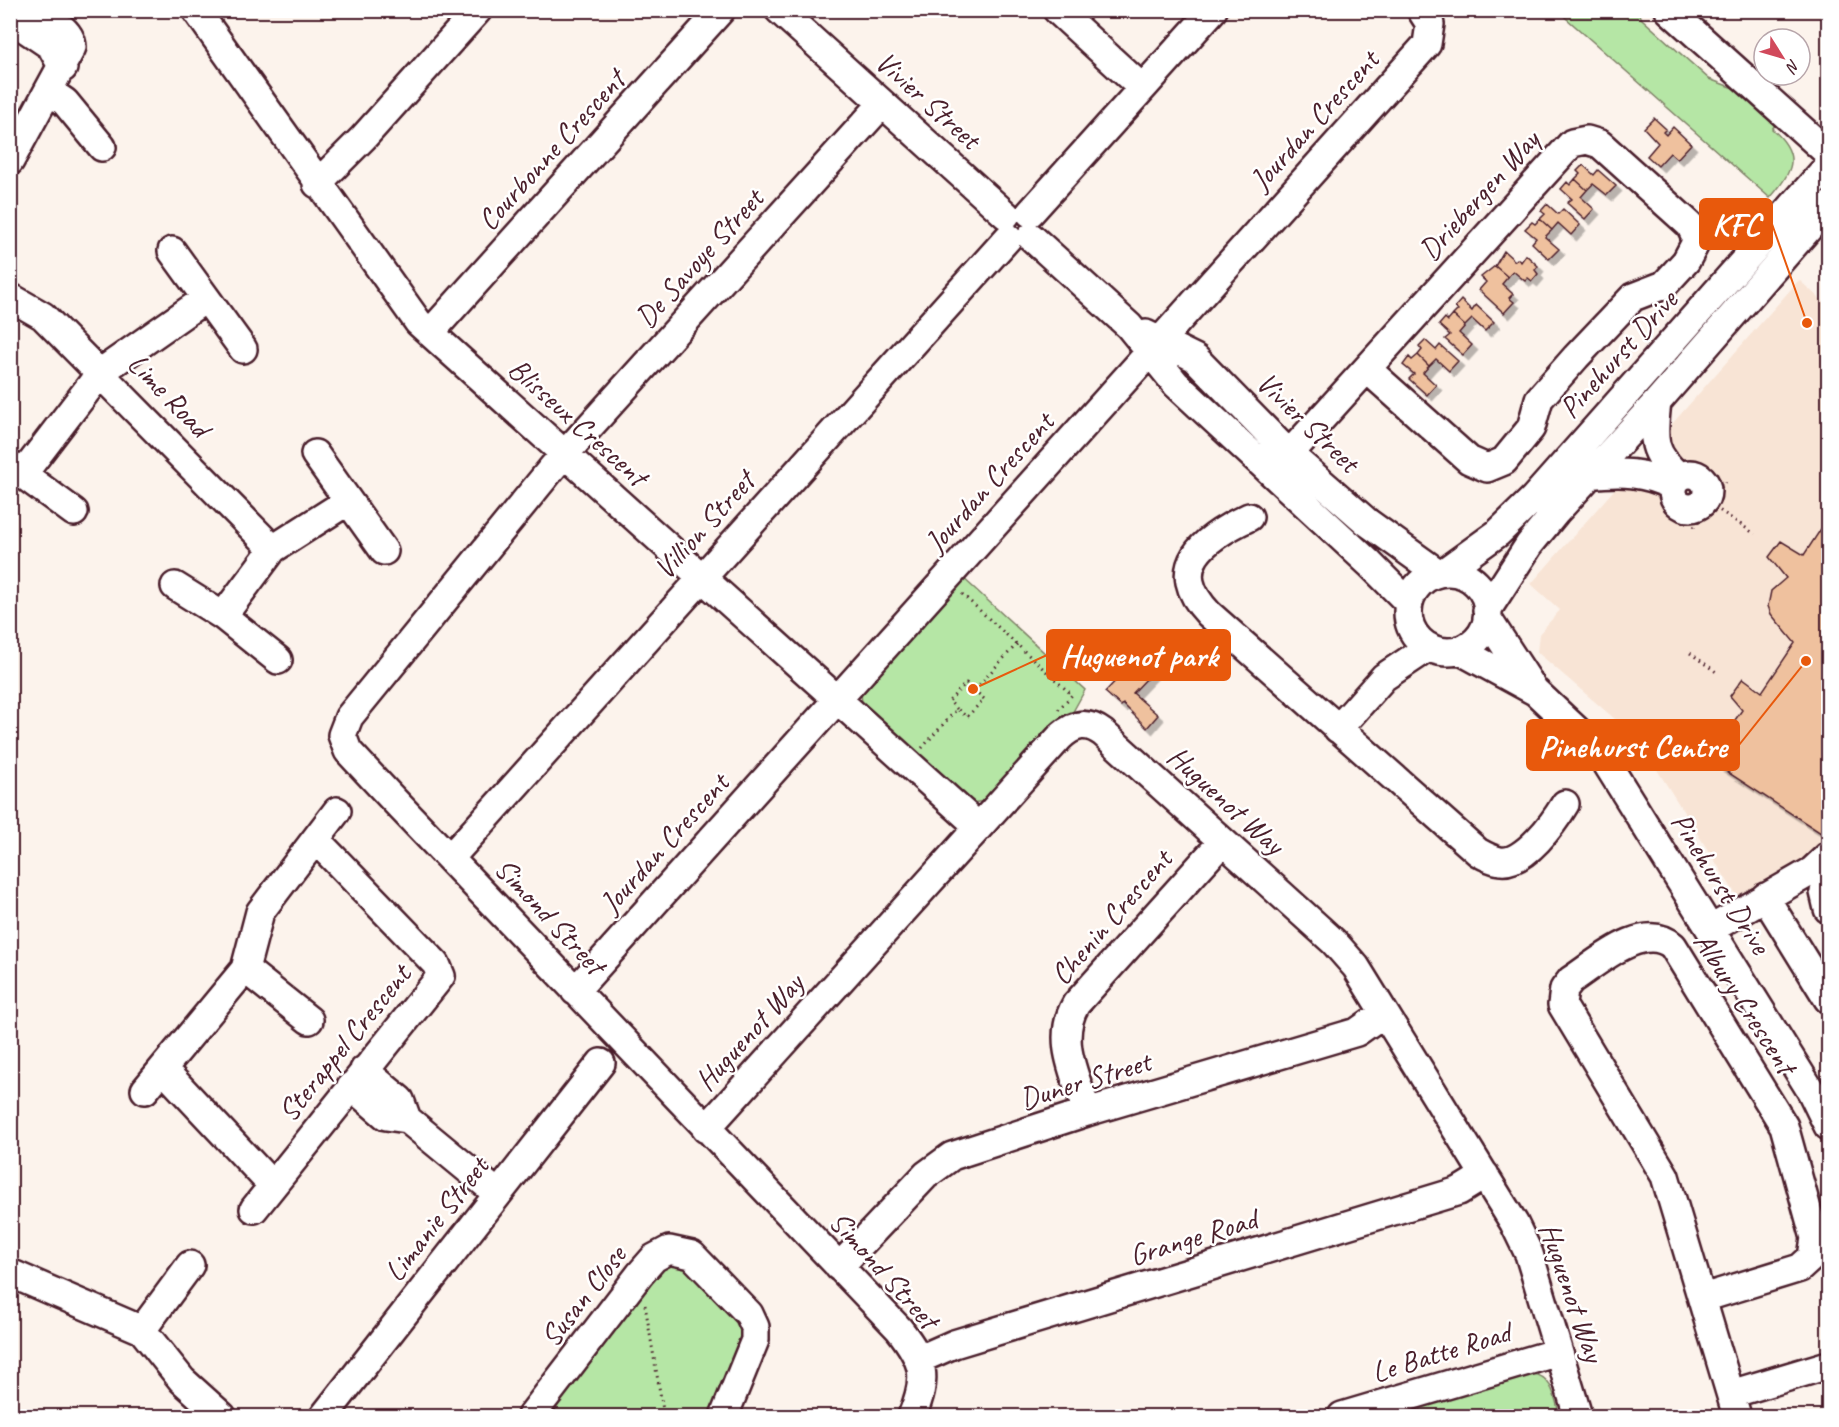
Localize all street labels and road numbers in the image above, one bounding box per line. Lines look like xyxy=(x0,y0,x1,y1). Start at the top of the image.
street label: Jourdan Crescent xyxy=(1240,40,1389,199)
street label: Vivier Street xyxy=(867,43,991,159)
street label: Courbonne Crescent xyxy=(469,59,636,238)
street label: Driebergen Way xyxy=(1410,120,1549,268)
street label: De Savoye Street xyxy=(627,178,773,335)
street label: Pinehurst Drive xyxy=(1550,280,1687,426)
street label: Lime Road xyxy=(120,345,221,448)
street label: Blisseux Crescent xyxy=(501,350,658,497)
street label: Vivier Street xyxy=(1249,364,1370,483)
street label: Jourdan Crescent xyxy=(915,402,1064,561)
street label: Villion Street xyxy=(645,460,765,587)
street label: Huguenot Way xyxy=(1160,737,1295,864)
street label: Jourdan Crescent xyxy=(590,763,739,922)
street label: Pinehurst Drive xyxy=(1663,805,1781,963)
street label: Chenin Crescent xyxy=(1042,839,1182,992)
street label: Simond Street xyxy=(486,850,616,985)
street label: Albury Crescent xyxy=(1685,925,1807,1084)
street label: Sterappel Crescent xyxy=(269,954,421,1129)
street label: Huguenot Way xyxy=(686,963,813,1098)
street label: Duner Street xyxy=(1015,1041,1158,1118)
street label: Limanie Street xyxy=(375,1146,499,1289)
street label: Grange Road xyxy=(1125,1198,1265,1274)
street label: Simond Street xyxy=(821,1203,950,1340)
street label: Huguenot Way xyxy=(1530,1217,1614,1369)
street label: Susan Close xyxy=(532,1236,636,1354)
street label: Le Batte Road xyxy=(1367,1312,1519,1391)

